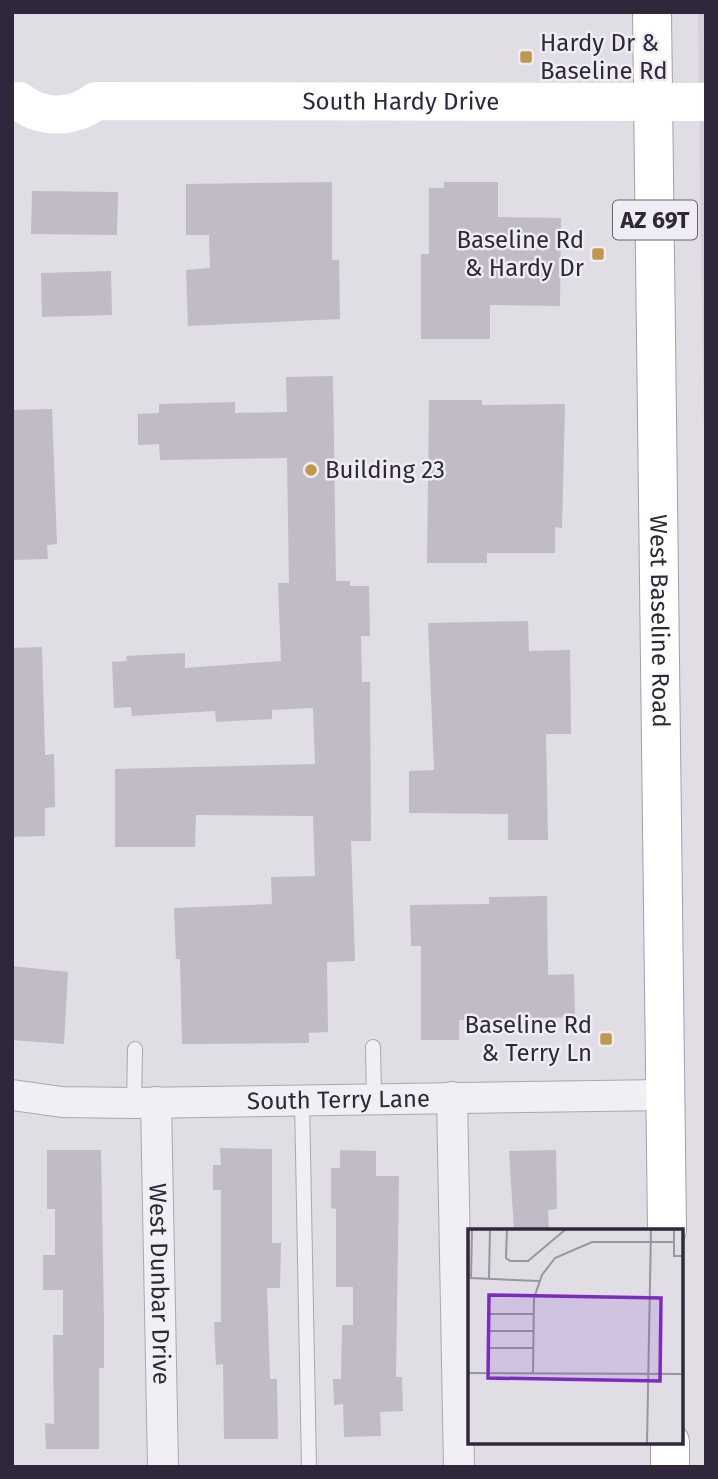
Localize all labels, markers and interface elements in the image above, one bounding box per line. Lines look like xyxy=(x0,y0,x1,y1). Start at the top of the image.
place label: Hardy Dr & Baseline Rd xyxy=(540,29,668,85)
marker: Hardy Dr & Baseline Rd xyxy=(518,49,534,65)
street label: South Hardy Drive xyxy=(302,87,499,116)
road number: AZ 69T xyxy=(613,200,697,240)
place label: Baseline Rd & Hardy Dr xyxy=(456,226,585,282)
marker: Baseline Rd & Hardy Dr xyxy=(590,246,606,262)
place label: Building 23 xyxy=(325,456,445,484)
marker: Building 23 xyxy=(303,462,319,478)
street label: West Baseline Road xyxy=(644,514,675,728)
place label: Baseline Rd & Terry Ln xyxy=(464,1011,592,1067)
marker: Baseline Rd & Terry Ln xyxy=(598,1031,614,1047)
street label: South Terry Lane xyxy=(247,1085,430,1115)
street label: West Dunbar Drive xyxy=(144,1183,175,1385)
inset map xyxy=(468,1229,683,1444)

